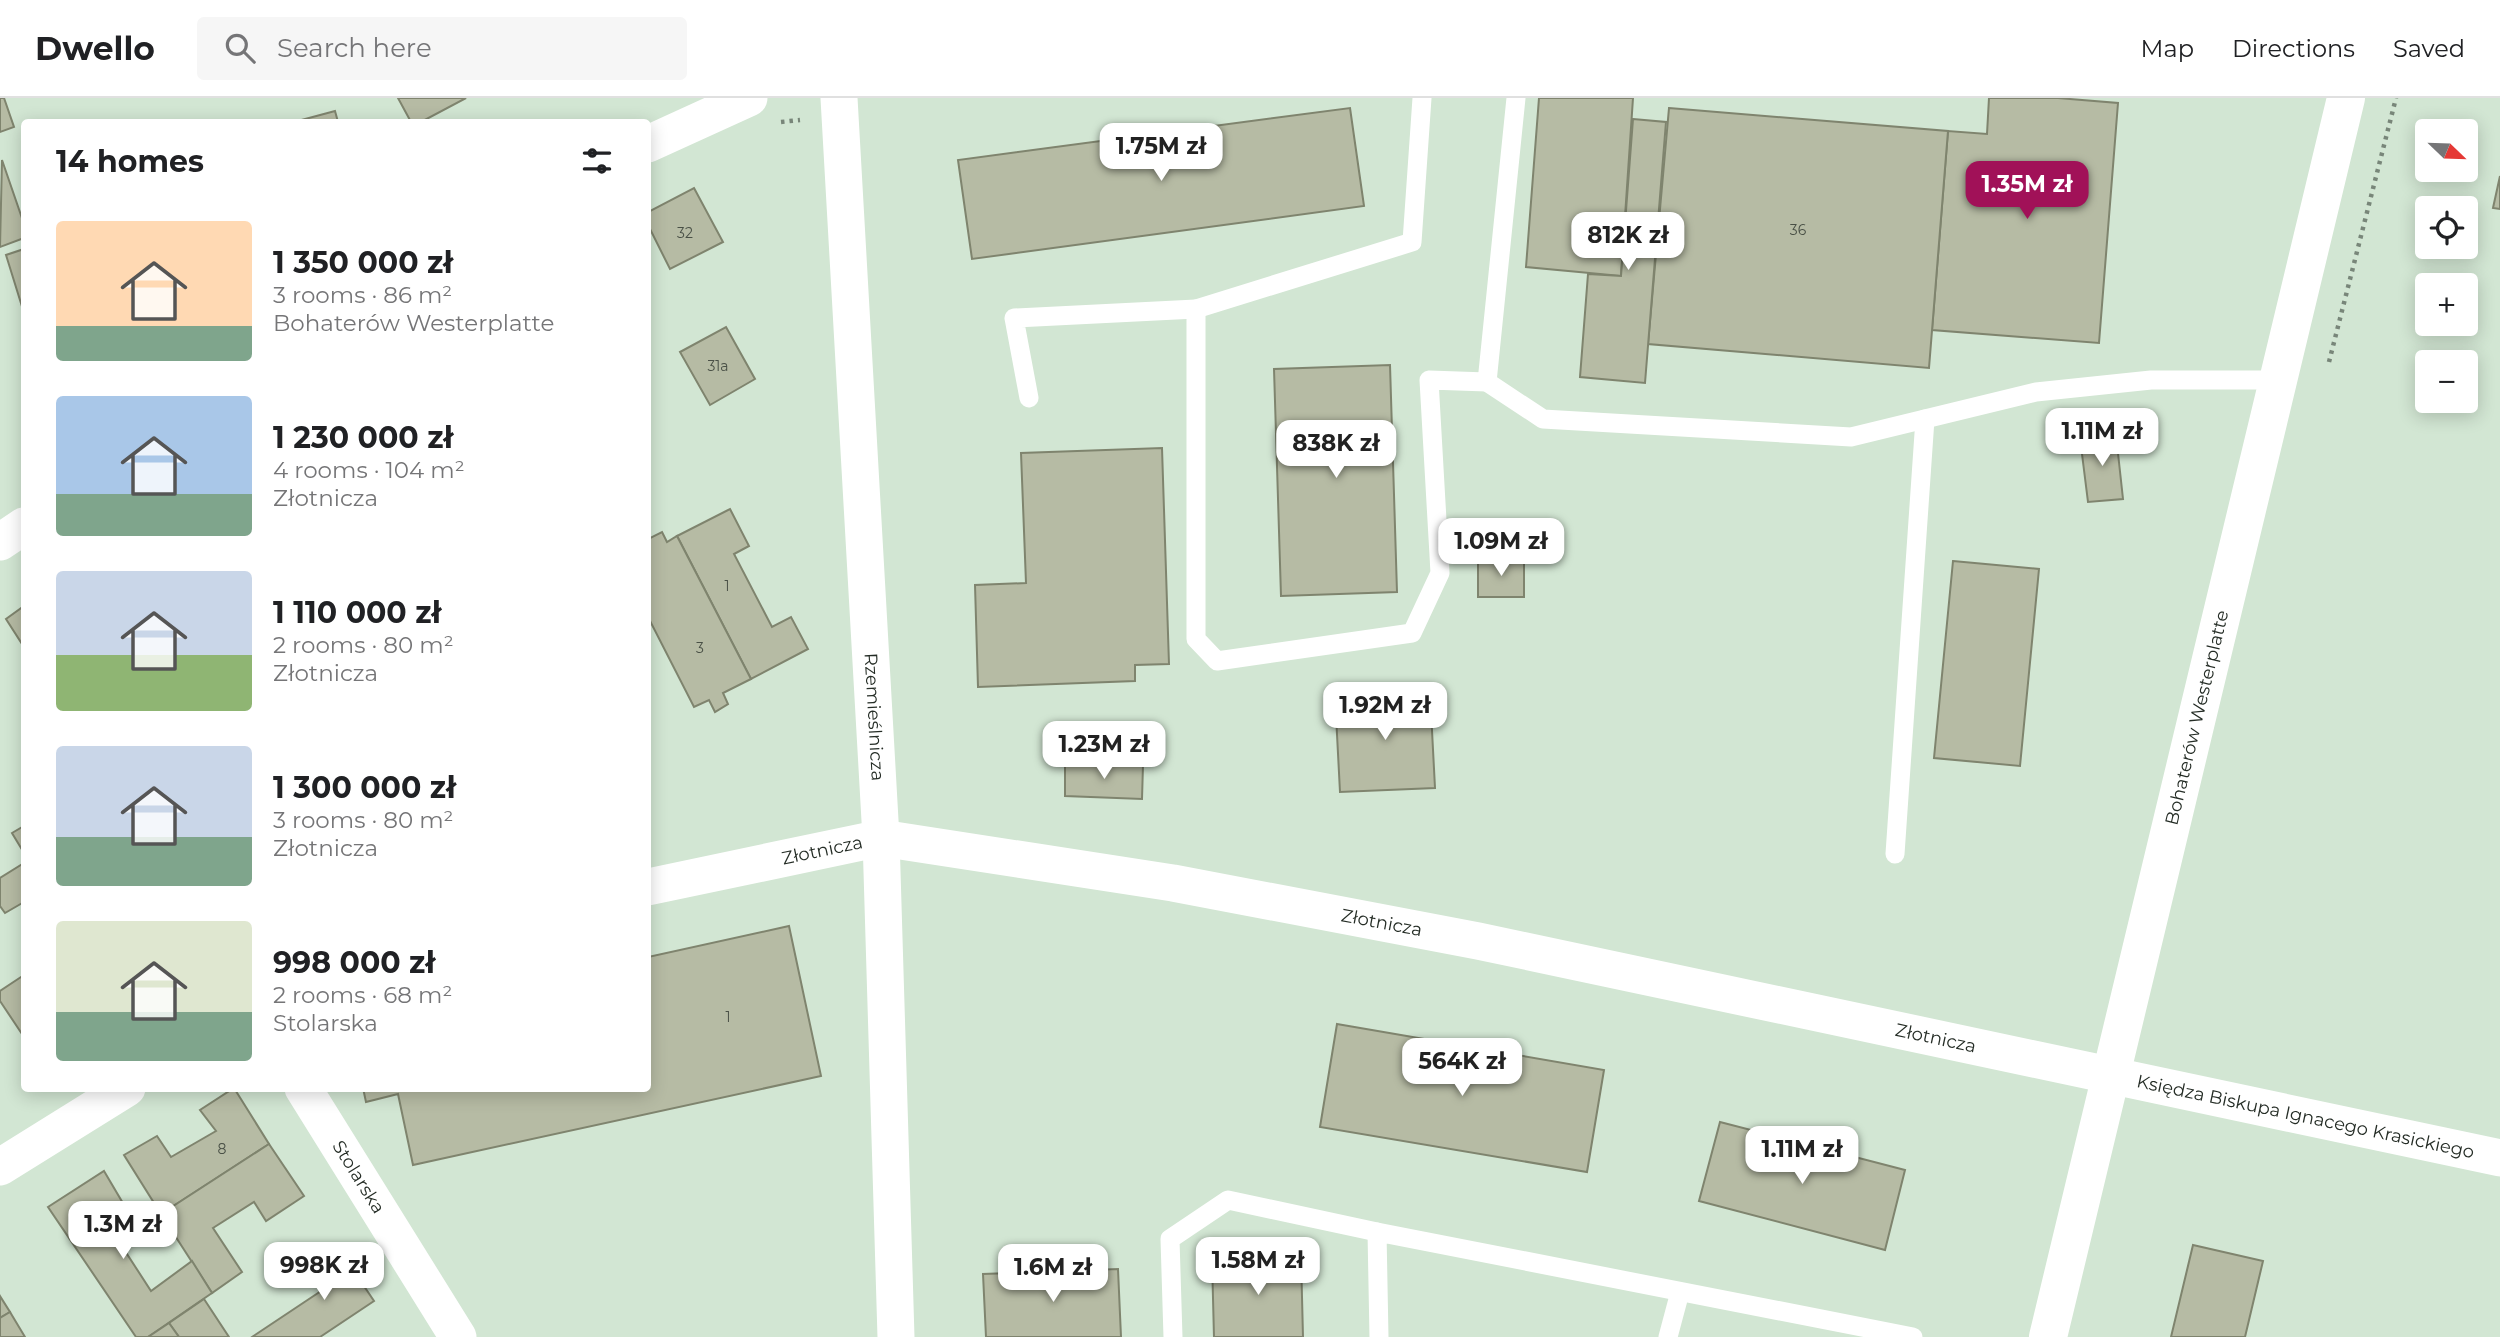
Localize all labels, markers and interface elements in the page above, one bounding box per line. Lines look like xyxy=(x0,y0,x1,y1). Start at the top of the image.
search box xyxy=(197,17,687,80)
text: Dwello xyxy=(35,28,155,68)
icon: search xyxy=(221,29,259,67)
text: Search here xyxy=(277,32,432,64)
text: Map xyxy=(2141,34,2194,63)
text: Directions xyxy=(2232,34,2355,63)
text: Saved xyxy=(2393,34,2465,63)
north arrow xyxy=(2415,119,2478,182)
map controls xyxy=(2415,119,2478,413)
pin: 1.75M zł xyxy=(1089,123,1233,183)
text: 1.75M zł xyxy=(1116,132,1206,160)
icon: filters xyxy=(578,142,616,180)
text: 14 homes xyxy=(56,143,204,180)
pin: 1.35M zł xyxy=(1955,162,2099,221)
text: 1.35M zł xyxy=(1982,170,2072,198)
button: locate xyxy=(2415,196,2478,259)
pin: 812K zł xyxy=(1563,212,1693,272)
text: 812K zł xyxy=(1587,221,1669,249)
house number: 36 xyxy=(1790,221,1807,239)
house number: 32 xyxy=(677,224,693,242)
text: 1 350 000 zł xyxy=(273,244,453,281)
icon: home xyxy=(112,249,196,333)
button: + xyxy=(2415,273,2478,336)
text: 3 rooms · 86 m² xyxy=(273,281,452,309)
text: Bohaterów Westerplatte xyxy=(273,309,554,337)
button: − xyxy=(2415,350,2478,413)
house number: 31a xyxy=(707,357,729,375)
pin: 1.11M zł xyxy=(2030,408,2174,468)
text: 1.11M zł xyxy=(2061,417,2143,445)
text: 1 230 000 zł xyxy=(273,419,453,456)
pin: 838K zł xyxy=(1271,420,1401,480)
icon: home xyxy=(112,424,196,508)
text: 838K zł xyxy=(1292,429,1380,457)
text: 4 rooms · 104 m² xyxy=(273,456,465,484)
text: Złotnicza xyxy=(273,484,378,512)
pin: 1.09M zł xyxy=(1429,518,1573,578)
text: 1.09M zł xyxy=(1454,527,1548,555)
house number: 1 xyxy=(724,577,730,595)
text: 1 110 000 zł xyxy=(273,594,441,631)
icon: home xyxy=(112,599,196,683)
street label: Bohaterów Westerplatte xyxy=(2161,608,2233,827)
text: 2 rooms · 80 m² xyxy=(273,631,454,659)
house number: 3 xyxy=(696,639,704,657)
street label: Rzemieślnicza xyxy=(860,652,889,782)
text: Złotnicza xyxy=(273,659,378,687)
pin: 1.92M zł xyxy=(1313,682,1457,742)
text: 1.92M zł xyxy=(1339,691,1431,719)
pin: 1.23M zł xyxy=(1032,722,1176,781)
text: 1.23M zł xyxy=(1059,730,1149,758)
text: 1 300 000 zł xyxy=(273,769,456,806)
icon: home xyxy=(112,774,196,858)
text: 3 rooms · 80 m² xyxy=(273,806,453,834)
street label: Złotnicza xyxy=(780,831,865,870)
text: Złotnicza xyxy=(273,834,378,862)
street label: Złotnicza xyxy=(1339,904,1424,941)
text: 998 000 zł xyxy=(273,944,435,981)
icon: home xyxy=(112,949,196,1033)
text: 2 rooms · 68 m² xyxy=(273,981,452,1009)
house number: 1 xyxy=(725,1008,731,1026)
text: Stolarska xyxy=(273,1009,378,1037)
street label: Złotnicza xyxy=(1893,1019,1978,1057)
pin: 564K zł xyxy=(1397,1038,1527,1098)
text: 564K zł xyxy=(1418,1047,1506,1075)
street label: Księdza Biskupa Ignacego Krasickiego xyxy=(2135,1070,2476,1163)
pin: 1.11M zł xyxy=(1730,1126,1874,1186)
text: 1.11M zł xyxy=(1761,1135,1843,1163)
street label: Stolarska xyxy=(327,1137,389,1218)
house number: 8 xyxy=(218,1140,227,1158)
pin: 1.3M zł xyxy=(58,1202,188,1261)
text: 1.3M zł xyxy=(84,1210,162,1238)
pin: 1.58M zł xyxy=(1186,1238,1330,1297)
pin: 998K zł xyxy=(259,1242,389,1302)
pin: 1.6M zł xyxy=(988,1244,1118,1304)
text: 1.58M zł xyxy=(1212,1246,1304,1274)
text: 998K zł xyxy=(280,1251,368,1279)
text: 1.6M zł xyxy=(1014,1253,1092,1281)

